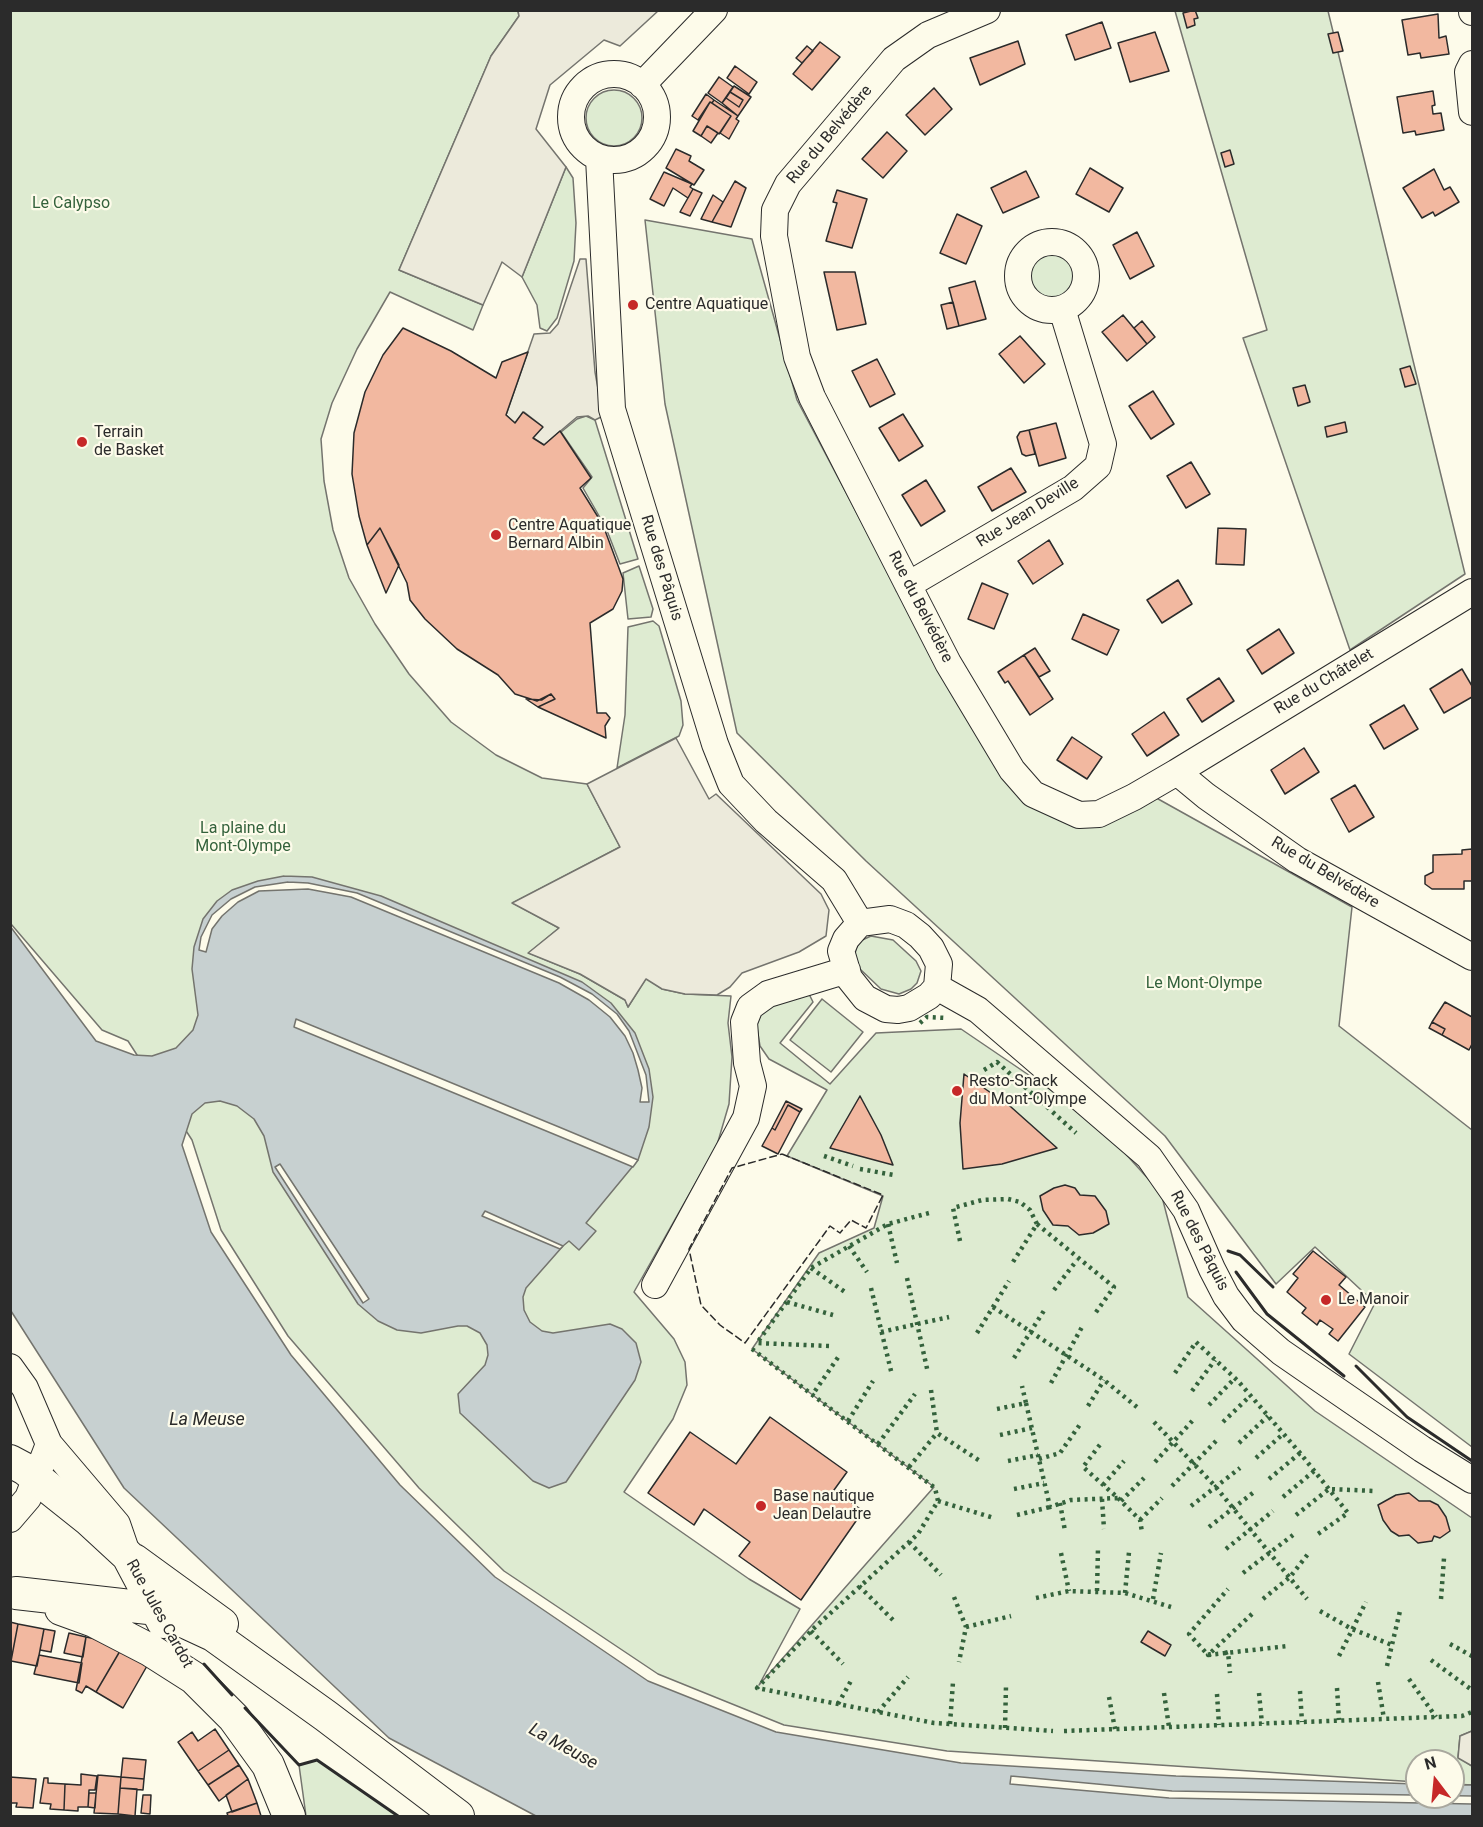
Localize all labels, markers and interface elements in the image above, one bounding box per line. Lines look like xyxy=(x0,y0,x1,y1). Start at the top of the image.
street label: Rue du Belvédère xyxy=(783,82,877,188)
park label: Le Calypso xyxy=(32,194,110,214)
place label: Centre Aquatique xyxy=(645,295,768,315)
marker: Centre Aquatique xyxy=(626,298,640,312)
place label: Terrain de Basket xyxy=(94,423,164,461)
marker: Terrain de Basket xyxy=(75,435,89,449)
street label: Rue Jean Deville xyxy=(973,474,1083,552)
street label: Rue des Pâquis xyxy=(636,513,686,623)
place label: Centre Aquatique Bernard Albin xyxy=(508,516,631,554)
marker: Centre Aquatique Bernard Albin xyxy=(489,528,503,542)
street label: Rue du Belvédère xyxy=(884,548,956,666)
street label: Rue du Châtelet xyxy=(1271,645,1377,719)
park label: La plaine du Mont-Olympe xyxy=(195,819,291,857)
street label: Rue du Belvédère xyxy=(1267,833,1383,913)
park label: Le Mont-Olympe xyxy=(1146,974,1262,994)
place label: Resto-Snack du Mont-Olympe xyxy=(969,1072,1086,1110)
marker: Resto-Snack du Mont-Olympe xyxy=(950,1084,964,1098)
street label: Rue des Pâquis xyxy=(1166,1188,1232,1294)
place label: Le Manoir xyxy=(1338,1290,1409,1310)
marker: Le Manoir xyxy=(1319,1293,1333,1307)
water label: La Meuse xyxy=(169,1409,245,1431)
place label: Base nautique Jean Delautre xyxy=(773,1487,874,1525)
marker: Base nautique Jean Delautre xyxy=(754,1499,768,1513)
street label: Rue Jules Cardot xyxy=(121,1556,197,1672)
water label: La Meuse xyxy=(525,1719,601,1775)
north arrow xyxy=(1405,1749,1465,1809)
text: N xyxy=(1422,1752,1438,1774)

